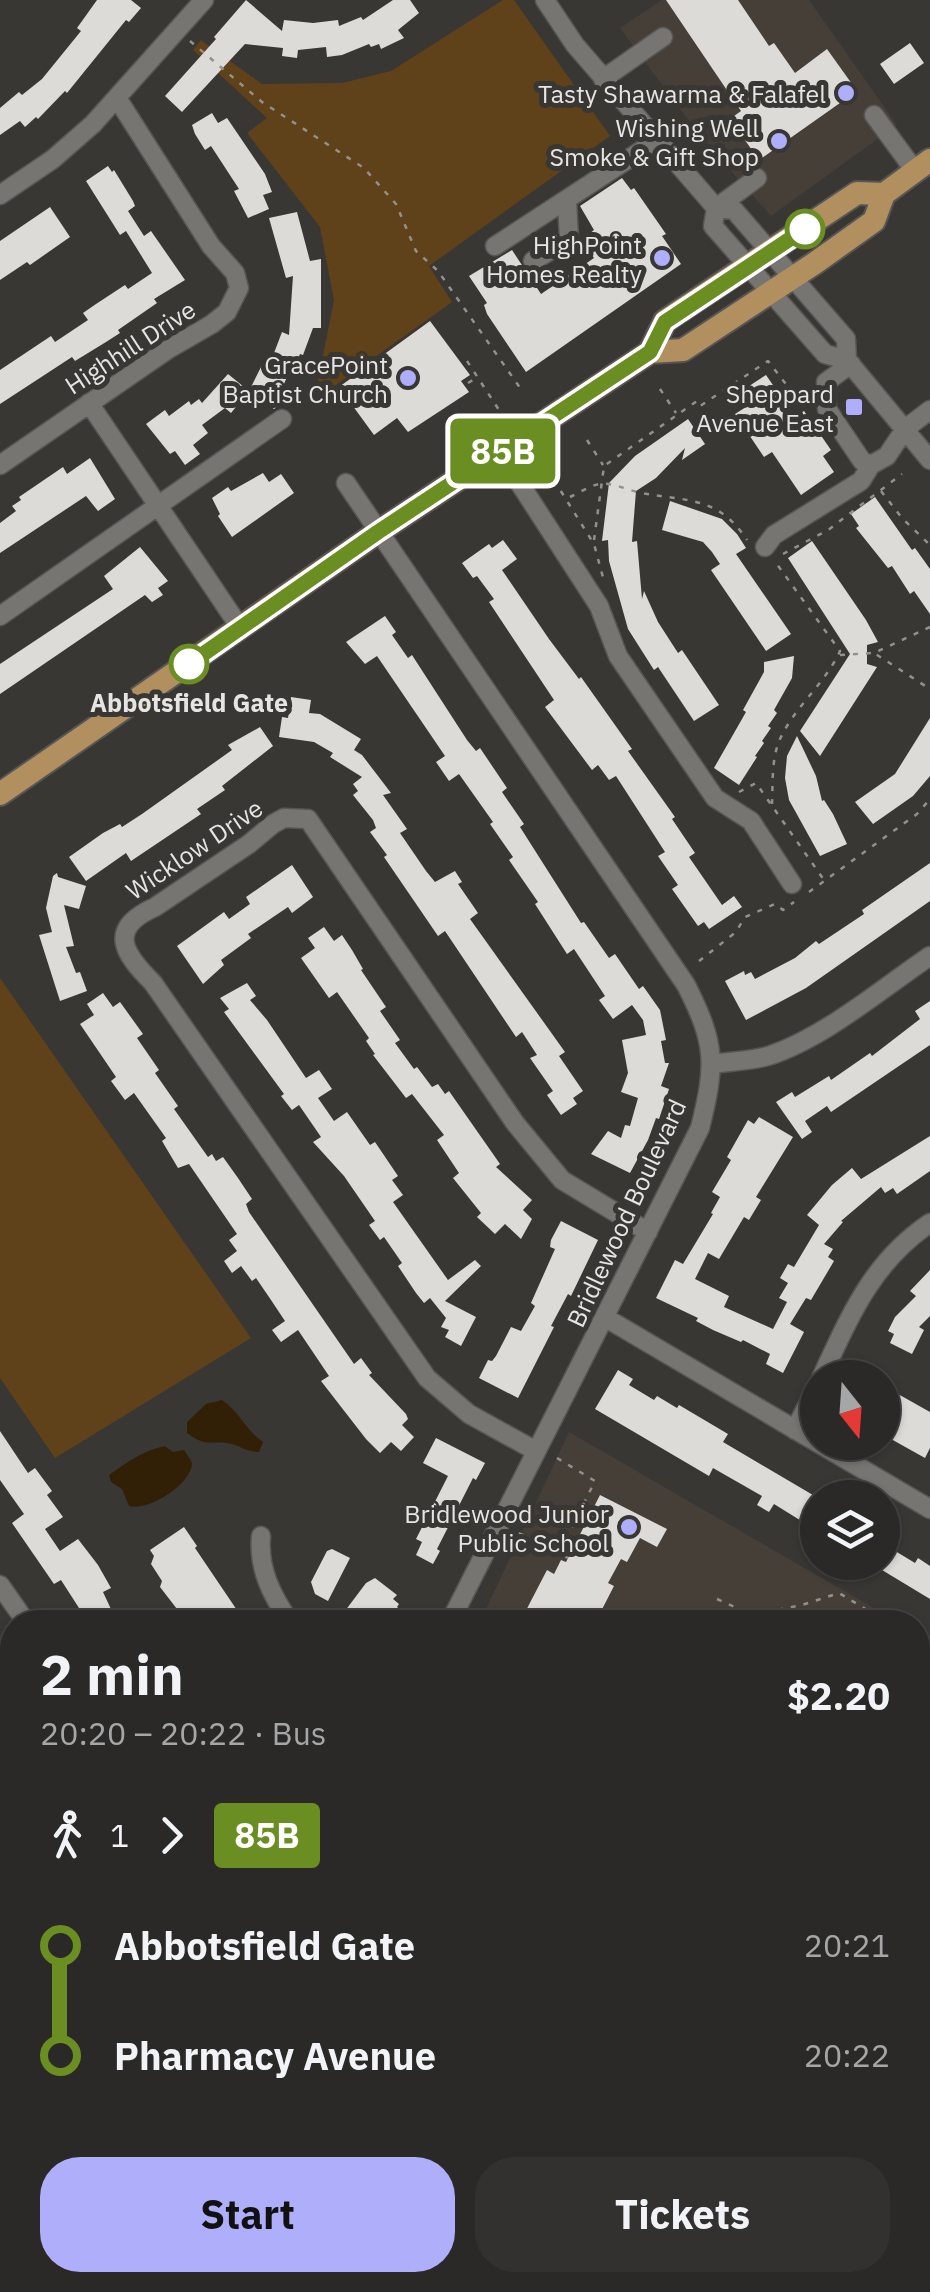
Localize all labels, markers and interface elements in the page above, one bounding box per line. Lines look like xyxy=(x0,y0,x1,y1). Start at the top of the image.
place label: Tasty Shawarma & Falafel xyxy=(538,77,826,110)
marker: Tasty Shawarma & Falafel xyxy=(835,82,857,104)
place label: Wishing Well Smoke & Gift Shop xyxy=(549,111,759,173)
marker: Wishing Well Smoke & Gift Shop xyxy=(768,130,790,152)
unlabelled marker xyxy=(786,210,824,248)
place label: HighPoint Homes Realty xyxy=(486,228,643,290)
marker: HighPoint Homes Realty xyxy=(651,247,673,269)
street label: Highhill Drive xyxy=(58,293,202,401)
place label: GracePoint Baptist Church xyxy=(223,348,388,410)
marker: GracePoint Baptist Church xyxy=(397,367,419,389)
place label: Sheppard Avenue East xyxy=(696,377,834,439)
marker: Sheppard Avenue East xyxy=(843,396,865,418)
line badge: 85B xyxy=(446,418,560,484)
text: 85B xyxy=(470,428,536,474)
marker: Abbotsfield Gate xyxy=(170,645,208,683)
place label: Abbotsfield Gate xyxy=(90,686,288,719)
street label: Wicklow Drive xyxy=(119,791,269,907)
street label: Bridlewood Boulevard xyxy=(559,1094,693,1332)
north arrow xyxy=(800,1360,900,1460)
map controls xyxy=(800,1360,900,1580)
button: layers xyxy=(800,1480,900,1580)
place label: Bridlewood Junior Public School xyxy=(404,1497,609,1559)
marker: Bridlewood Junior Public School xyxy=(618,1516,640,1538)
text: 2 min xyxy=(40,1639,184,1710)
text: $2.20 xyxy=(787,1671,890,1720)
text: 20:20 – 20:22 · Bus xyxy=(40,1712,326,1754)
icon: walk xyxy=(40,1808,95,1863)
icon: forward xyxy=(144,1808,199,1863)
text: 85B xyxy=(234,1812,300,1858)
text: 1 xyxy=(110,1814,129,1856)
text: Abbotsfield Gate xyxy=(114,1921,415,1970)
text: 20:21 xyxy=(804,1924,890,1966)
text: Pharmacy Avenue xyxy=(114,2031,436,2080)
text: 20:22 xyxy=(804,2034,890,2076)
button: Start xyxy=(40,2157,455,2272)
button: Tickets xyxy=(475,2157,890,2272)

